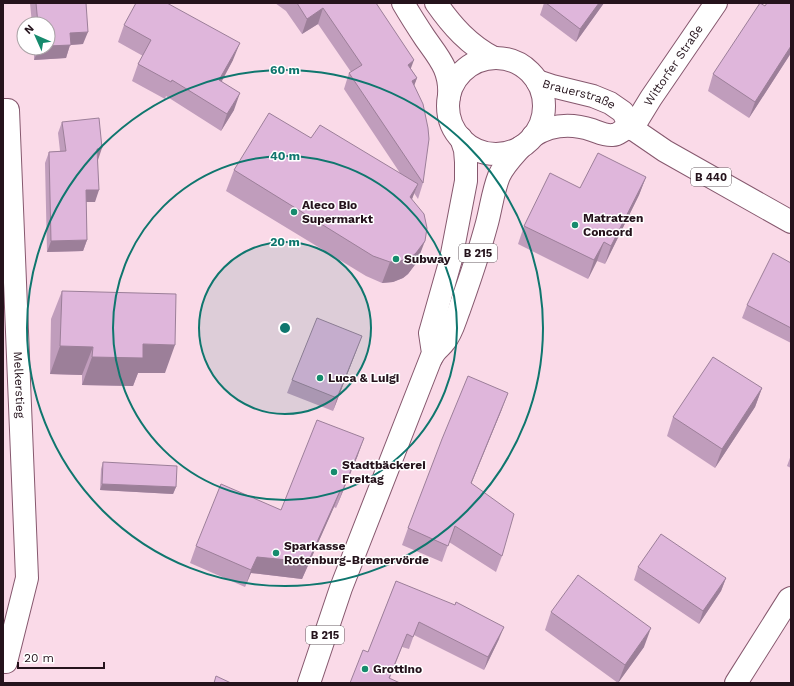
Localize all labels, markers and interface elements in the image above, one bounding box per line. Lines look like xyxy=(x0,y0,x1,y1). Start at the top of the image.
north arrow xyxy=(16,16,56,56)
text: N xyxy=(22,22,37,37)
street label: Wittorfer Straße xyxy=(641,22,706,108)
text: 60 m xyxy=(270,63,300,77)
street label: Brauerstraße xyxy=(541,76,618,112)
text: 40 m xyxy=(270,149,300,163)
road number: B 440 xyxy=(691,168,731,186)
place label: Aleco Bio Supermarkt xyxy=(302,198,374,226)
marker: Aleco Bio Supermarkt xyxy=(289,207,299,217)
place label: Matratzen Concord xyxy=(583,211,643,239)
marker: Matratzen Concord xyxy=(570,220,580,230)
text: 20 m xyxy=(270,235,300,249)
road number: B 215 xyxy=(459,244,497,262)
place label: Subway xyxy=(404,252,451,266)
marker: Subway xyxy=(391,254,401,264)
centre of rings xyxy=(278,321,292,335)
street label: Melkerstieg xyxy=(11,351,28,419)
place label: Luca & Luigi xyxy=(328,371,399,385)
marker: Luca & Luigi xyxy=(315,373,325,383)
place label: Stadtbäckerei Freitag xyxy=(342,458,426,486)
marker: Stadtbäckerei Freitag xyxy=(329,467,339,477)
place label: Sparkasse Rotenburg-Bremervörde xyxy=(284,539,429,567)
marker: Sparkasse Rotenburg-Bremervörde xyxy=(271,548,281,558)
road number: B 215 xyxy=(306,626,344,644)
scale bar xyxy=(18,644,104,670)
text: 20 m xyxy=(24,651,54,665)
place label: Grottino xyxy=(373,662,422,676)
marker: Grottino xyxy=(360,664,370,674)

